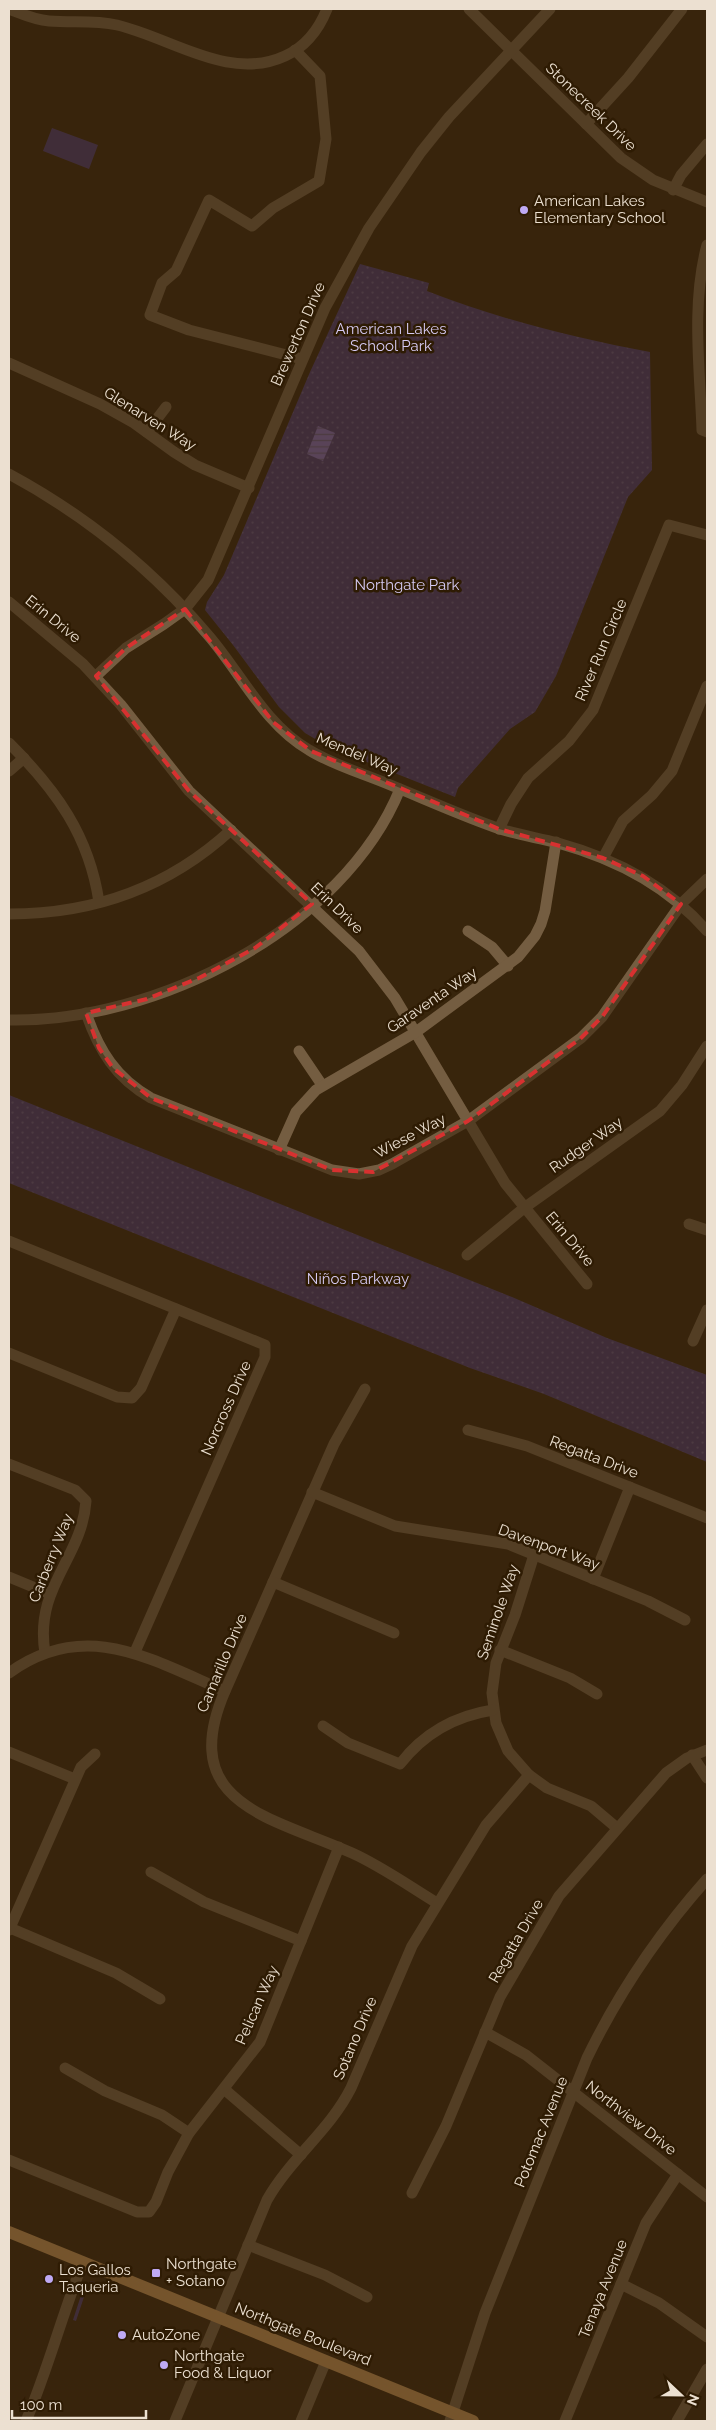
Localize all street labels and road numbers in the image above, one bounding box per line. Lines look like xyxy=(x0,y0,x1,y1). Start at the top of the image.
street label: Stonecreek Drive xyxy=(542,59,640,155)
street label: Brewerton Drive xyxy=(267,279,329,389)
street label: Glenarven Way xyxy=(101,383,199,455)
street label: Erin Drive xyxy=(22,591,84,647)
street label: River Run Circle xyxy=(571,596,631,704)
street label: Mendel Way xyxy=(314,729,400,779)
street label: Erin Drive xyxy=(307,879,367,938)
street label: Garaventa Way xyxy=(384,963,480,1037)
street label: Wiese Way xyxy=(371,1110,449,1162)
street label: Rudger Way xyxy=(546,1113,626,1177)
street label: Erin Drive xyxy=(542,1208,598,1270)
street label: Norcross Drive xyxy=(197,1358,255,1458)
street label: Regatta Drive xyxy=(547,1432,641,1482)
street label: Carberry Way xyxy=(25,1511,77,1605)
street label: Davenport Way xyxy=(496,1520,602,1574)
street label: Seminole Way xyxy=(473,1562,523,1662)
street label: Camarillo Drive xyxy=(193,1611,251,1715)
street label: Regatta Drive xyxy=(485,1896,547,1986)
street label: Pelican Way xyxy=(232,1963,282,2047)
street label: Sotano Drive xyxy=(329,1994,381,2082)
street label: Potomac Avenue xyxy=(511,2074,572,2190)
street label: Northview Drive xyxy=(582,2077,680,2159)
street label: Tenaya Avenue xyxy=(575,2237,631,2341)
street label: Northgate Boulevard xyxy=(232,2298,374,2370)

